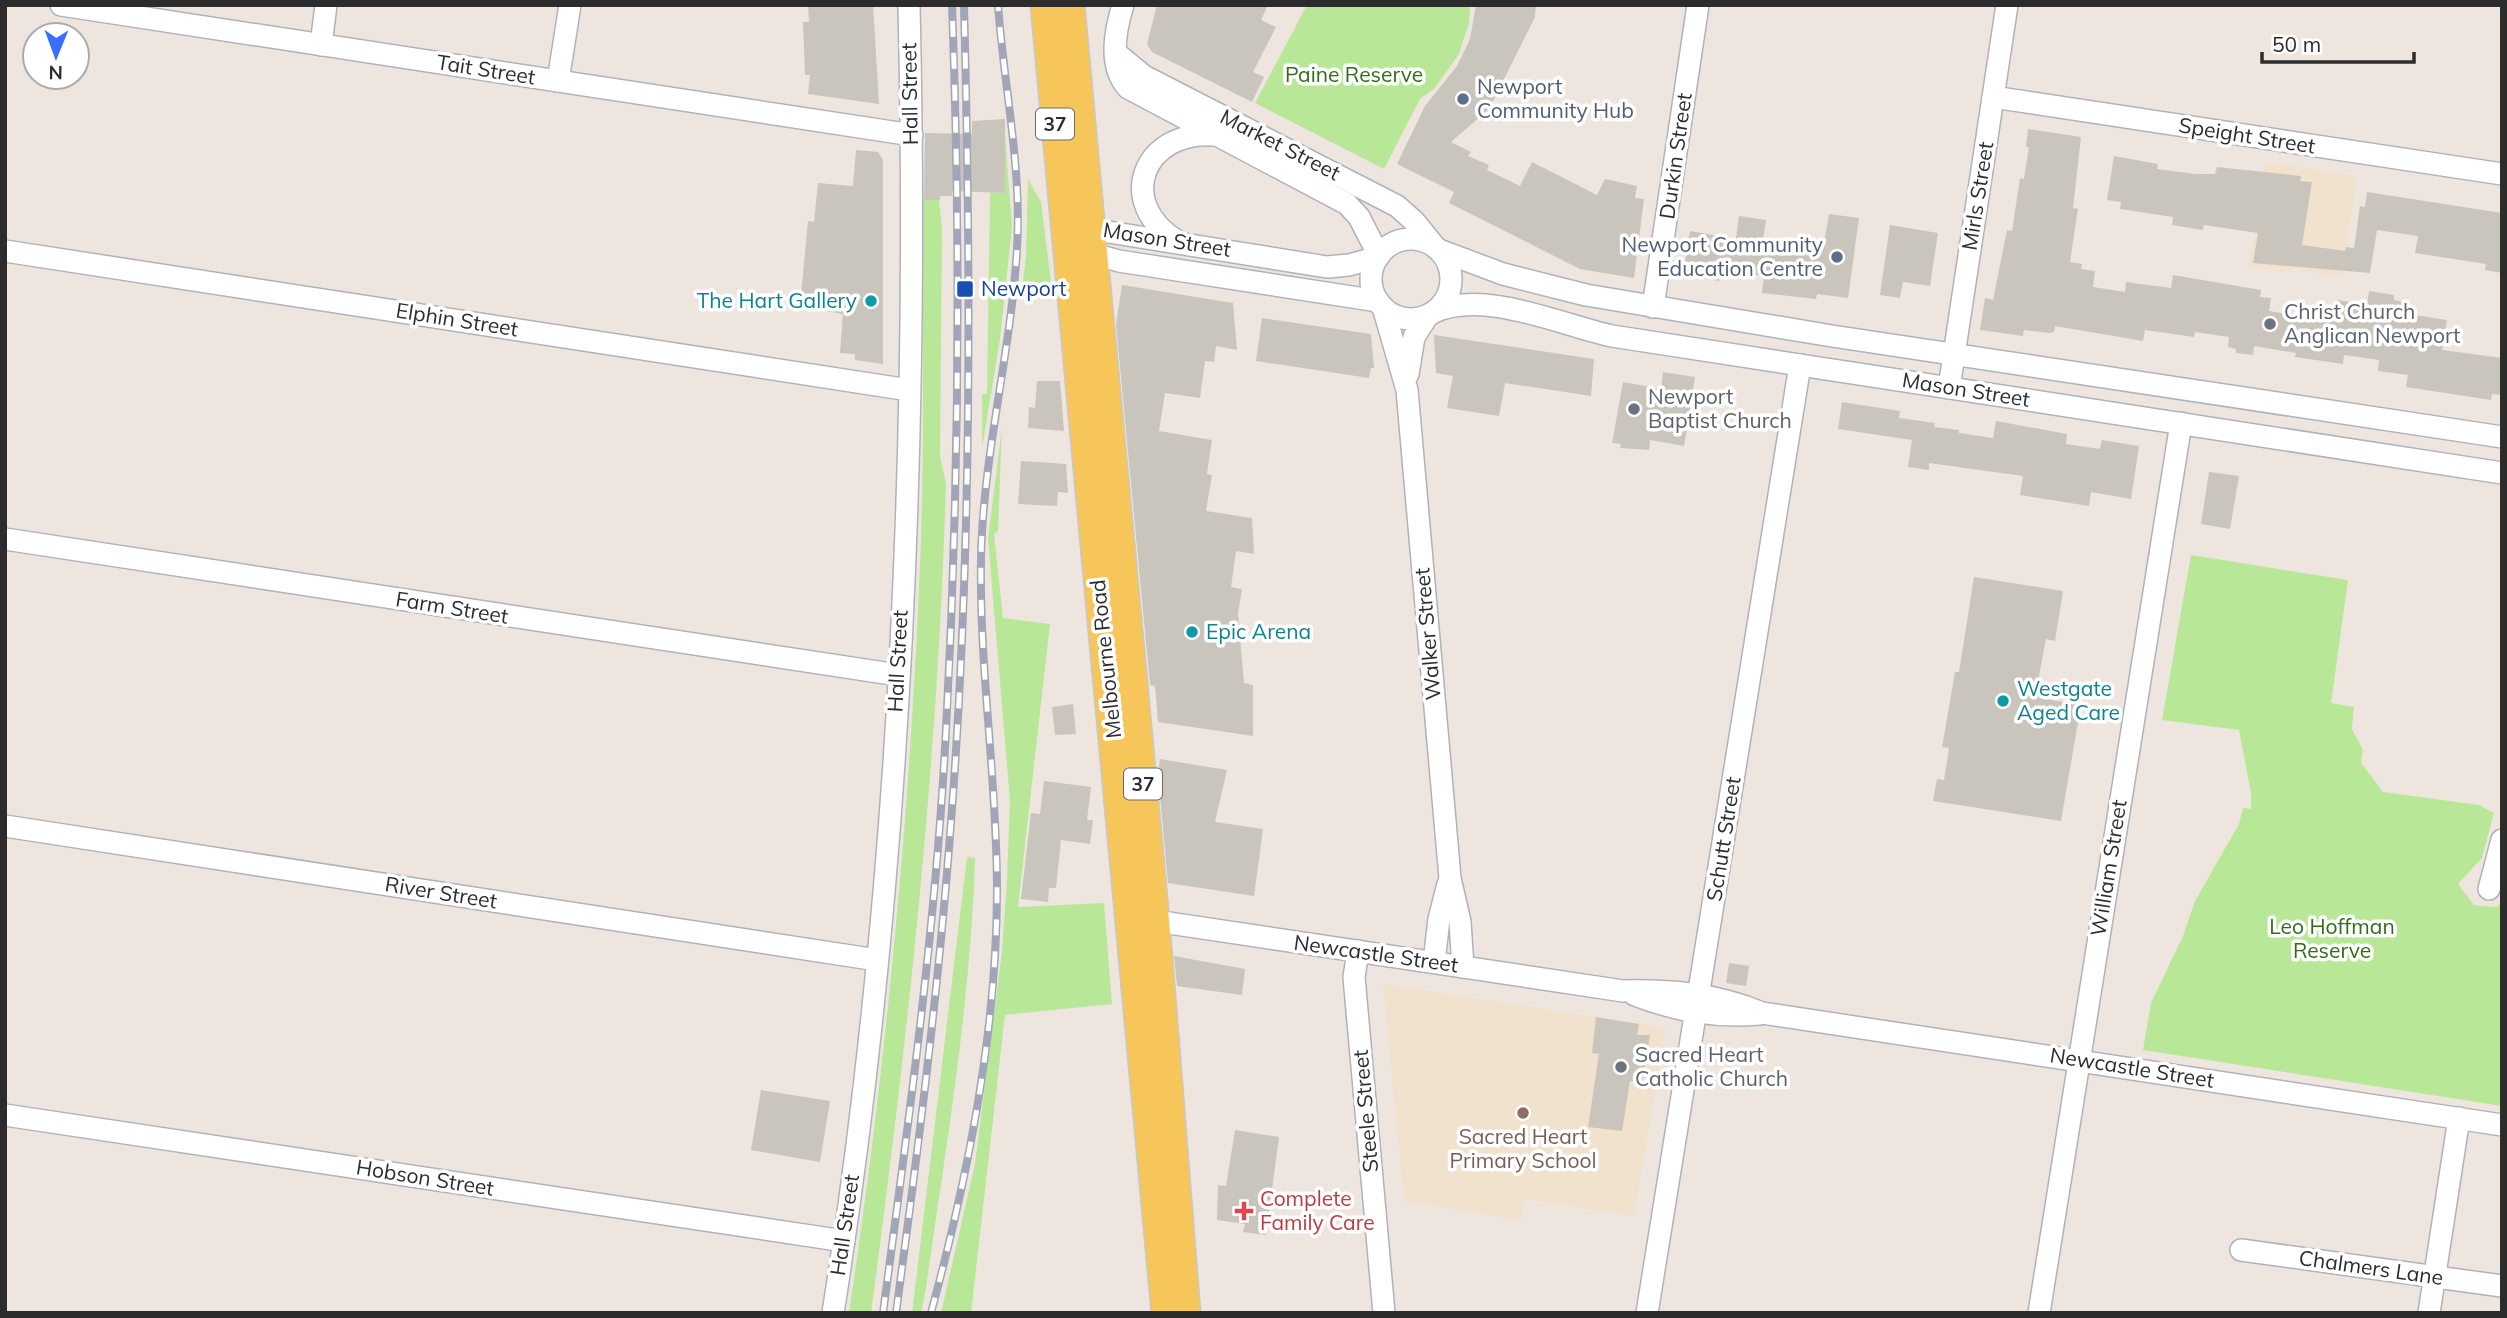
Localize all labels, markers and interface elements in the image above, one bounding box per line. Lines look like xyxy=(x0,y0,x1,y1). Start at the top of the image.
north arrow xyxy=(21,21,91,91)
scale bar xyxy=(2262,21,2414,65)
text: 50 m xyxy=(2272,31,2321,57)
street label: Hall Street xyxy=(895,43,923,145)
street label: Tait Street xyxy=(435,48,537,90)
text: N xyxy=(48,61,63,85)
park label: Paine Reserve xyxy=(1285,61,1423,87)
place label: Newport Community Hub xyxy=(1477,73,1634,123)
marker: Newport Community Hub xyxy=(1455,91,1471,107)
street label: Durkin Street xyxy=(1653,91,1697,221)
street label: Market Street xyxy=(1216,103,1345,185)
road number: 37 xyxy=(1036,108,1074,140)
street label: Speight Street xyxy=(2177,111,2317,159)
street label: Mirls Street xyxy=(1956,140,1998,252)
street label: Mason Street xyxy=(1101,216,1233,262)
place label: Newport Community Education Centre xyxy=(1622,231,1823,281)
marker: Newport Community Education Centre xyxy=(1829,249,1845,265)
place label: Newport xyxy=(981,275,1066,301)
marker: Newport xyxy=(955,279,975,299)
place label: The Hart Gallery xyxy=(697,287,857,313)
marker: The Hart Gallery xyxy=(863,293,879,309)
street label: Elphin Street xyxy=(394,297,520,341)
place label: Christ Church Anglican Newport xyxy=(2284,298,2460,348)
marker: Christ Church Anglican Newport xyxy=(2262,316,2278,332)
street label: Mason Street xyxy=(1900,366,2032,412)
place label: Newport Baptist Church xyxy=(1648,383,1792,433)
marker: Newport Baptist Church xyxy=(1626,401,1642,417)
street label: Walker Street xyxy=(1408,567,1446,701)
street label: Melbourne Road xyxy=(1084,578,1126,740)
street label: Farm Street xyxy=(394,585,510,629)
street label: Hall Street xyxy=(881,609,913,713)
place label: Epic Arena xyxy=(1206,618,1311,644)
marker: Epic Arena xyxy=(1184,624,1200,640)
place label: Westgate Aged Care xyxy=(2017,675,2120,725)
marker: Westgate Aged Care xyxy=(1995,693,2011,709)
road number: 37 xyxy=(1124,768,1162,800)
street label: Schutt Street xyxy=(1700,775,1746,903)
street label: William Street xyxy=(2084,798,2132,938)
street label: River Street xyxy=(383,870,499,914)
park label: Leo Hoffman Reserve xyxy=(2269,913,2395,963)
street label: Newcastle Street xyxy=(1292,929,1460,977)
place label: Sacred Heart Catholic Church xyxy=(1635,1041,1788,1091)
street label: Newcastle Street xyxy=(2048,1041,2216,1093)
street label: Steele Street xyxy=(1347,1049,1383,1174)
marker: Sacred Heart Catholic Church xyxy=(1613,1059,1629,1075)
marker: Sacred Heart Primary School xyxy=(1515,1105,1531,1121)
place label: Sacred Heart Primary School xyxy=(1450,1123,1596,1173)
street label: Hobson Street xyxy=(355,1153,496,1201)
street label: Hall Street xyxy=(824,1172,864,1277)
place label: Complete Family Care xyxy=(1260,1185,1375,1235)
marker: Complete Family Care xyxy=(1234,1201,1254,1221)
street label: Chalmers Lane xyxy=(2297,1244,2445,1290)

